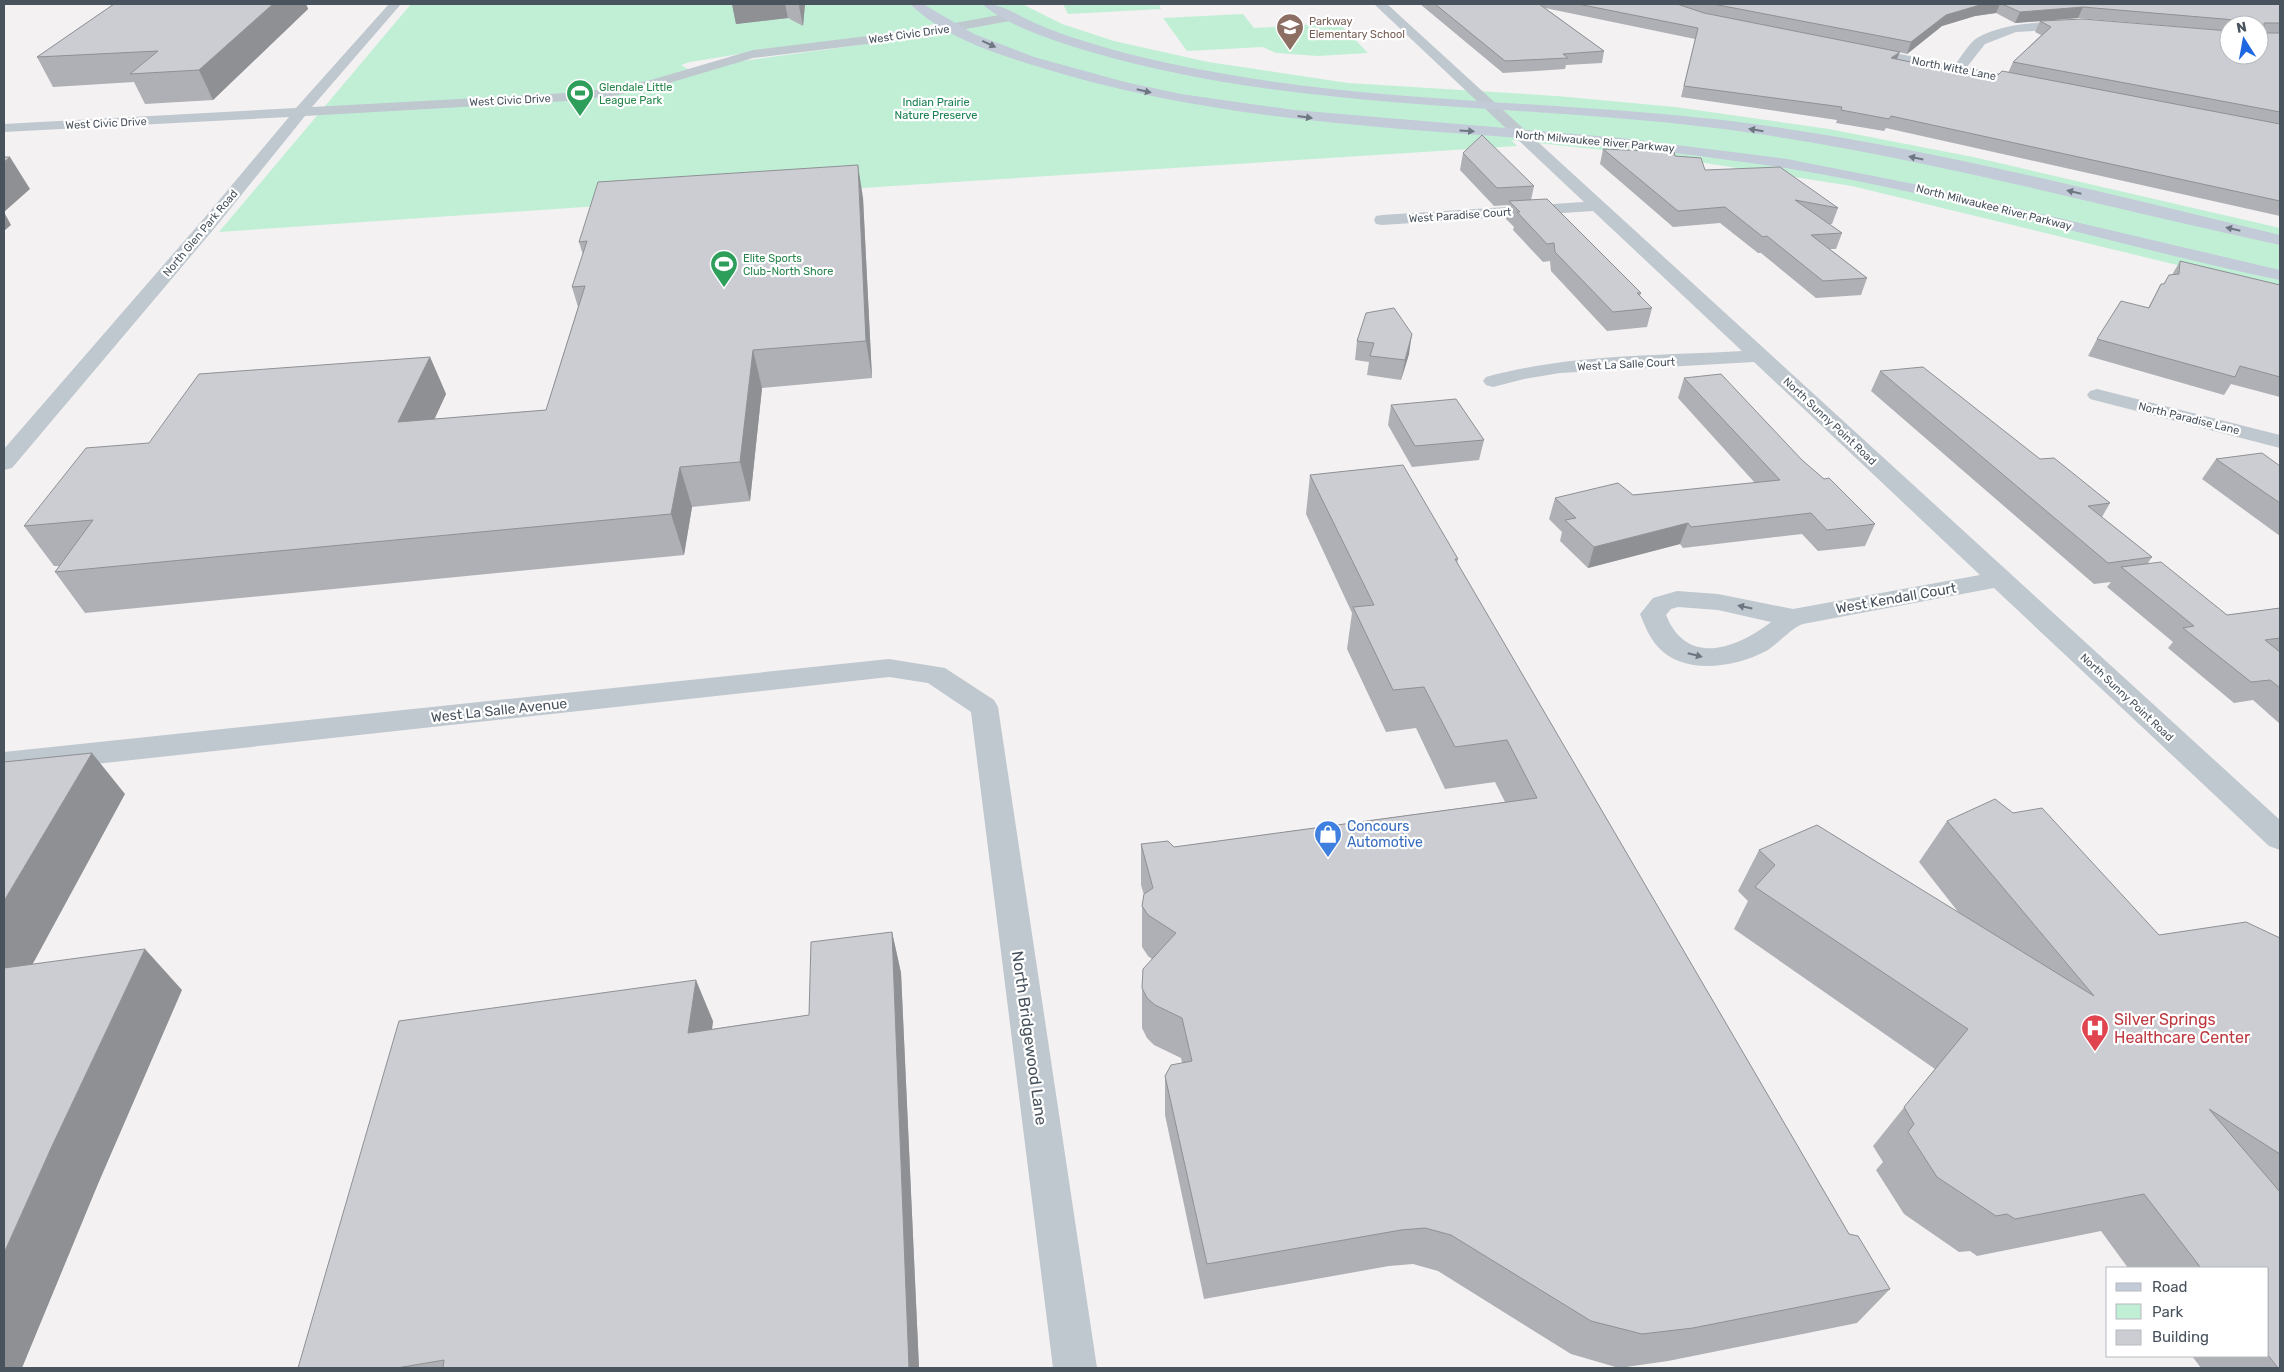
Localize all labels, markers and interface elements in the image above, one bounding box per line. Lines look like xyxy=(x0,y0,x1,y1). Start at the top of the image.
school or university icon: Parkway Elementary School xyxy=(1275,12,1305,51)
place label: Parkway Elementary School xyxy=(1309,15,1405,41)
north arrow xyxy=(2219,15,2269,65)
text: N xyxy=(2235,18,2248,37)
street label: West Civic Drive xyxy=(868,22,950,47)
one-way arrow xyxy=(982,41,996,49)
street label: North Witte Lane xyxy=(1911,54,1997,83)
sports icon: Glendale Little League Park xyxy=(565,78,595,117)
place label: Glendale Little League Park xyxy=(599,81,672,107)
one-way arrow xyxy=(1137,87,1152,95)
street label: West Civic Drive xyxy=(469,92,551,109)
park label: Indian Prairie Nature Preserve xyxy=(895,96,977,122)
one-way arrow xyxy=(1297,113,1313,121)
street label: West Civic Drive xyxy=(65,115,147,132)
one-way arrow xyxy=(1747,125,1763,133)
one-way arrow xyxy=(1459,127,1475,135)
street label: North Milwaukee River Parkway xyxy=(1515,128,1675,155)
one-way arrow xyxy=(1908,154,1923,162)
street label: North Milwaukee River Parkway xyxy=(1915,182,2073,233)
street label: North Glen Park Road xyxy=(160,187,240,279)
one-way arrow xyxy=(2066,188,2082,196)
street label: West Paradise Court xyxy=(1408,205,1513,226)
one-way arrow xyxy=(2225,225,2240,233)
sports icon: Elite Sports Club-North Shore xyxy=(709,249,739,288)
place label: Elite Sports Club-North Shore xyxy=(743,252,833,278)
street label: West La Salle Court xyxy=(1577,355,1676,374)
street label: North Sunny Point Road xyxy=(1780,375,1879,468)
street label: North Paradise Lane xyxy=(2137,400,2241,437)
street label: West Kendall Court xyxy=(1835,579,1958,617)
one-way arrow xyxy=(1737,602,1753,610)
one-way arrow xyxy=(1687,651,1702,659)
street label: North Sunny Point Road xyxy=(2077,651,2176,744)
street label: West La Salle Avenue xyxy=(430,695,568,726)
place label: Concours Automotive xyxy=(1347,818,1423,851)
shop icon: Concours Automotive xyxy=(1313,819,1343,858)
street label: North Bridgewood Lane xyxy=(1008,950,1051,1126)
place label: Silver Springs Healthcare Center xyxy=(2114,1010,2250,1047)
hospital icon: Silver Springs Healthcare Center xyxy=(2080,1013,2110,1052)
legend xyxy=(2106,1267,2269,1357)
text: Road xyxy=(2152,1278,2188,1296)
text: Park xyxy=(2152,1303,2183,1321)
text: Building xyxy=(2152,1328,2209,1346)

